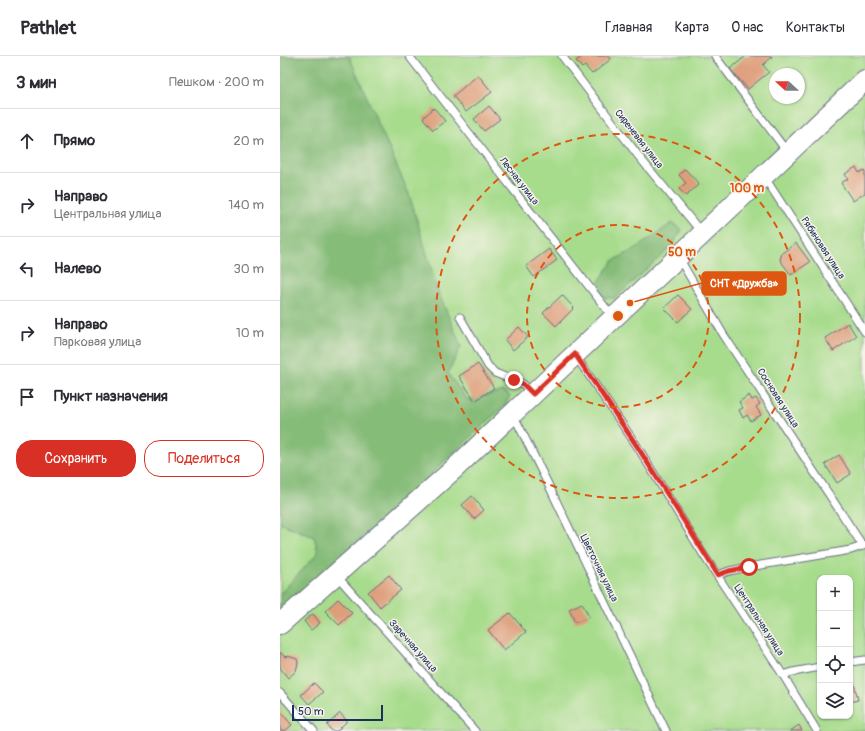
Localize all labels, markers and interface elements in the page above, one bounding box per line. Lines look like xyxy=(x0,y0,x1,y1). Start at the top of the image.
text: Pathlet xyxy=(20,16,76,40)
text: Главная xyxy=(605,19,652,36)
text: Карта xyxy=(674,19,709,36)
text: О нас xyxy=(731,19,764,36)
text: Контакты xyxy=(786,19,845,36)
north arrow xyxy=(769,68,805,104)
text: 3 мин xyxy=(16,72,56,93)
text: Пешком · 200 m xyxy=(169,74,264,90)
street label: Сиреневая улица xyxy=(612,107,666,171)
icon: ahead xyxy=(16,130,38,152)
text: Прямо xyxy=(54,131,95,150)
text: 20 m xyxy=(233,133,264,149)
street label: Лесная улица xyxy=(496,154,542,208)
text: 100 m xyxy=(730,181,765,196)
text: Направо xyxy=(54,187,108,206)
icon: right xyxy=(16,194,38,216)
text: 140 m xyxy=(228,197,264,213)
text: Центральная улица xyxy=(54,206,161,222)
street label: Рябиновая улица xyxy=(798,215,848,282)
text: 50 m xyxy=(668,245,696,260)
icon: left xyxy=(16,258,38,280)
text: Налево xyxy=(54,259,101,278)
text: 30 m xyxy=(234,261,264,277)
callout: СНТ «Дружба» xyxy=(702,272,786,295)
text: СНТ «Дружба» xyxy=(710,277,779,290)
centre of rings xyxy=(611,309,625,323)
text: Направо xyxy=(54,315,108,334)
icon: right xyxy=(16,322,38,344)
text: 10 m xyxy=(236,325,264,341)
text: Парковая улица xyxy=(54,334,141,350)
street label: Сосновая улица xyxy=(754,366,802,430)
route end xyxy=(505,371,523,389)
icon: arrive xyxy=(16,386,38,408)
text: Пункт назначения xyxy=(54,387,168,406)
button: Сохранить xyxy=(16,440,136,477)
button: Поделиться xyxy=(144,440,264,477)
street label: Цветочная улица xyxy=(577,532,621,604)
route start xyxy=(740,558,758,576)
map controls xyxy=(817,575,853,719)
button: + xyxy=(817,575,853,611)
street label: Центральная улица xyxy=(731,582,787,658)
button: − xyxy=(817,611,853,647)
street label: Заречная улица xyxy=(386,617,440,675)
button: locate xyxy=(817,647,853,683)
button: layers xyxy=(817,683,853,719)
scale bar xyxy=(292,703,383,722)
text: 50 m xyxy=(298,705,324,718)

